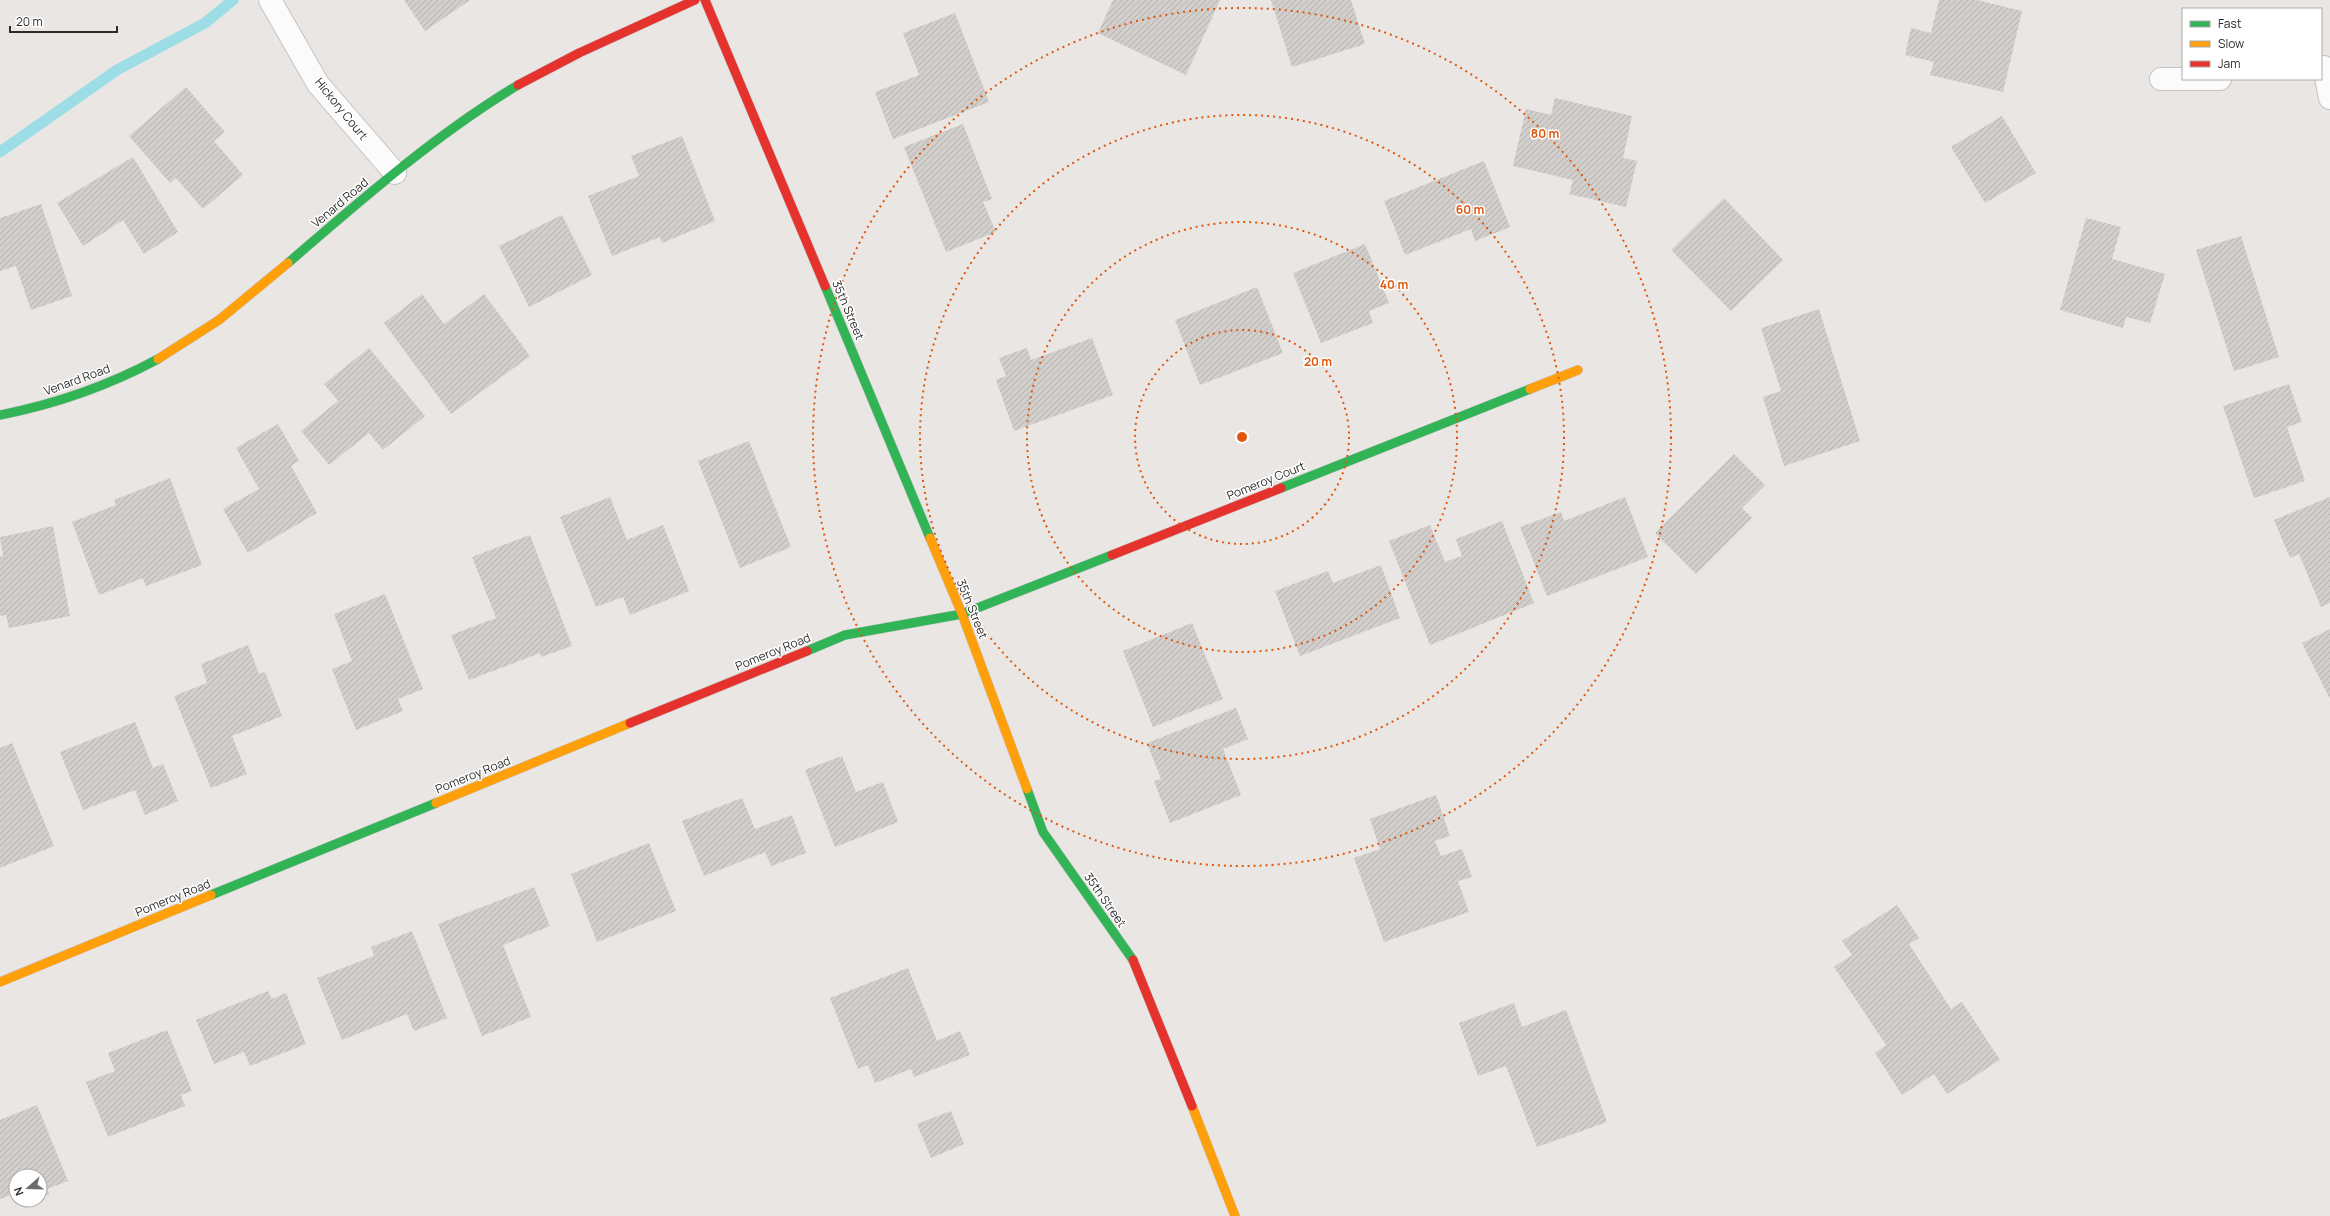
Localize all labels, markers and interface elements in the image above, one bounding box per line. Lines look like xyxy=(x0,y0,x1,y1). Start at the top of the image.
scale bar xyxy=(10,8,117,34)
legend xyxy=(2182,8,2322,80)
text: 20 m xyxy=(16,13,43,30)
text: Fast xyxy=(2218,15,2242,32)
text: Slow xyxy=(2218,35,2244,52)
text: Jam xyxy=(2218,55,2240,72)
street label: Hickory Court xyxy=(311,74,372,144)
text: 80 m xyxy=(1531,125,1559,142)
street label: Venard Road xyxy=(308,174,372,231)
text: 60 m xyxy=(1456,201,1484,218)
text: 40 m xyxy=(1380,276,1408,293)
street label: 35th Street xyxy=(828,277,869,342)
text: 20 m xyxy=(1304,353,1332,370)
street label: Venard Road xyxy=(41,360,112,399)
centre of rings xyxy=(1235,430,1249,444)
street label: Pomeroy Court xyxy=(1224,457,1308,504)
street label: 35th Street xyxy=(953,576,992,641)
street label: Pomeroy Road xyxy=(733,629,813,674)
street label: Pomeroy Road xyxy=(433,752,513,797)
street label: 35th Street xyxy=(1080,869,1131,931)
street label: Pomeroy Road xyxy=(133,875,213,920)
north arrow xyxy=(8,1168,48,1208)
text: N xyxy=(10,1185,27,1198)

